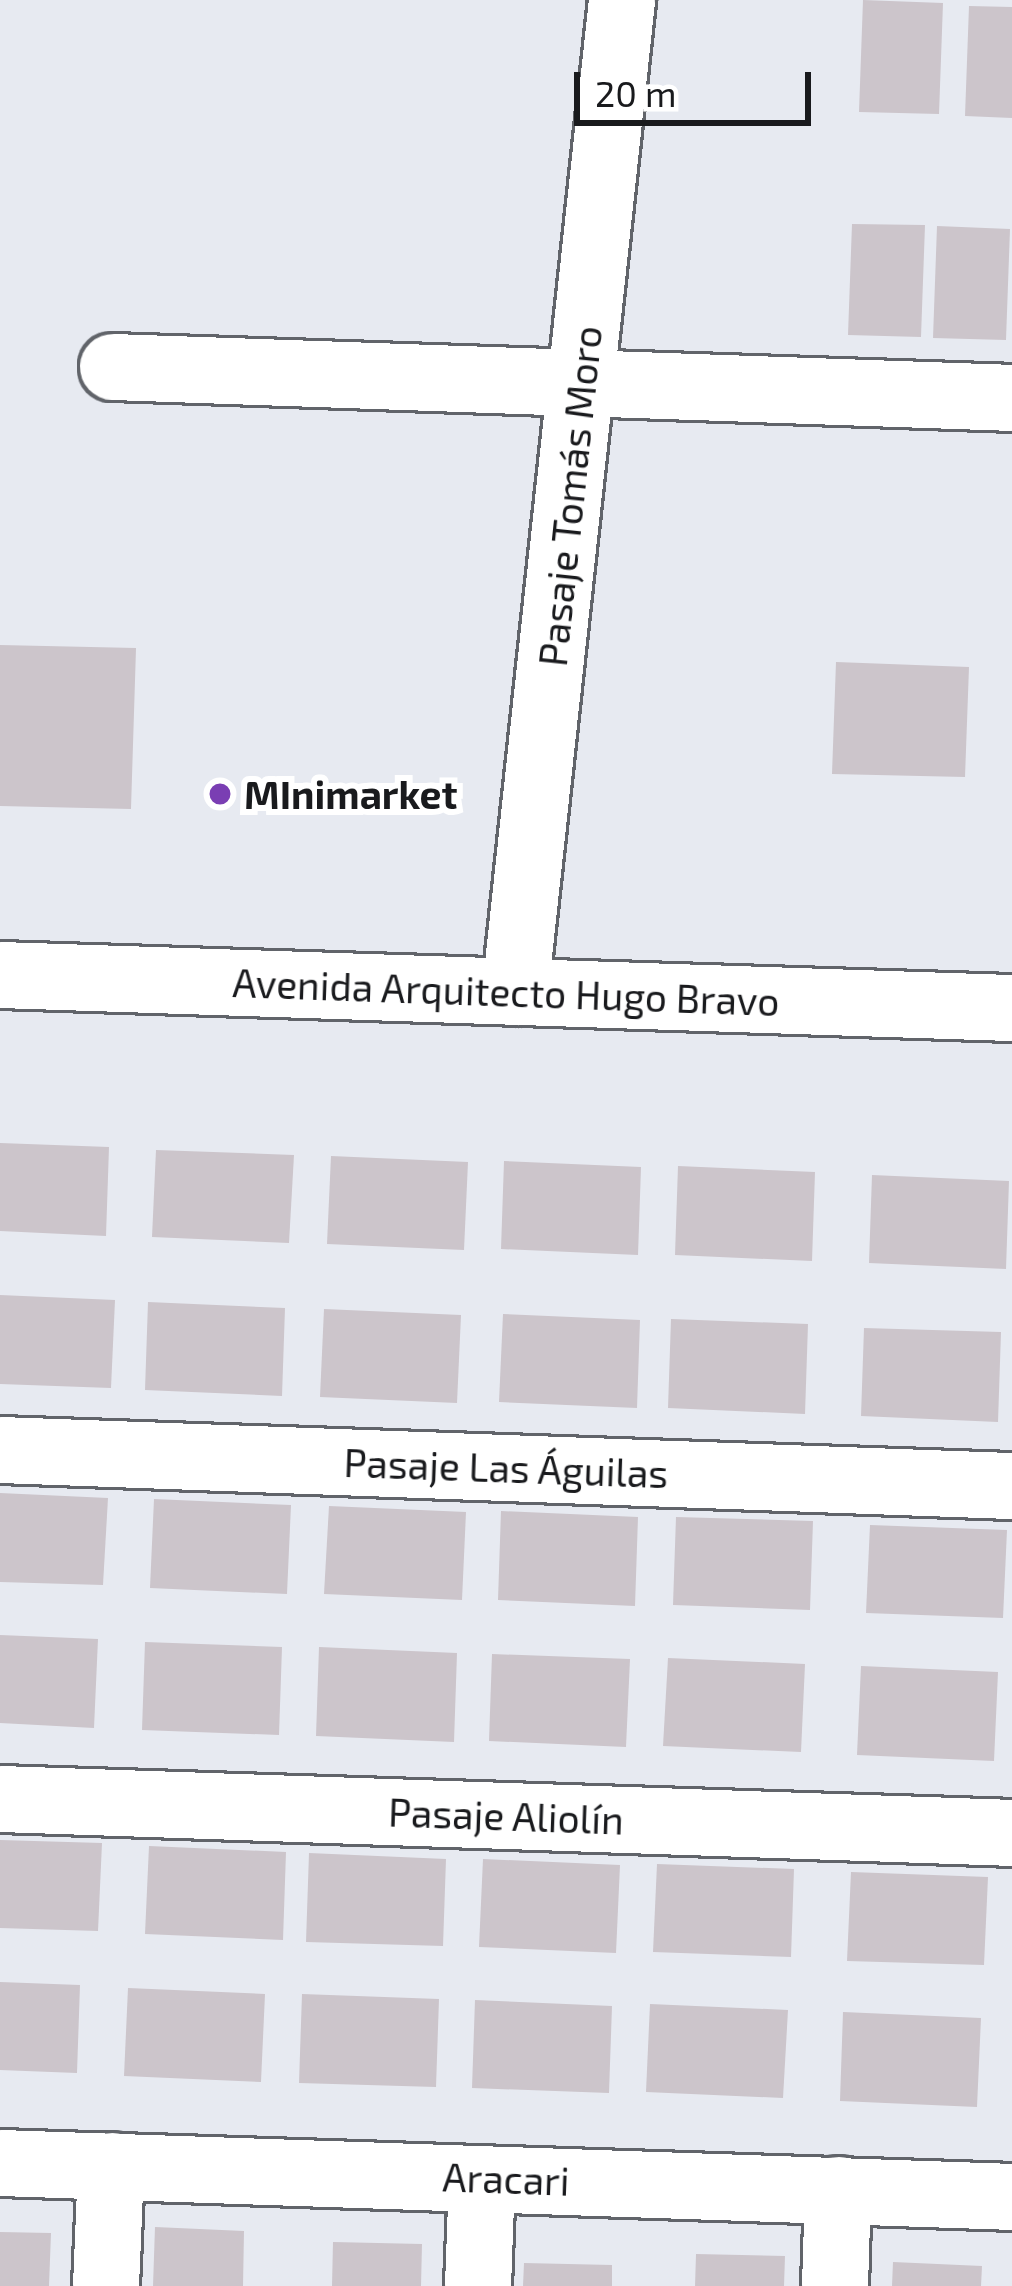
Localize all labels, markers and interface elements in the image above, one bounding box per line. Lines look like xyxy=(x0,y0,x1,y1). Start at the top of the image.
scale bar xyxy=(580,48,817,122)
text: 20 m xyxy=(595,71,677,114)
street label: Pasaje Tomás Moro xyxy=(529,323,611,669)
place label: MInimarket xyxy=(244,771,458,817)
marker: MInimarket xyxy=(207,781,233,807)
street label: Avenida Arquitecto Hugo Bravo xyxy=(231,959,781,1025)
street label: Pasaje Las Águilas xyxy=(342,1439,670,1497)
street label: Pasaje Aliolín xyxy=(387,1788,625,1844)
street label: Aracari xyxy=(442,2153,570,2205)

